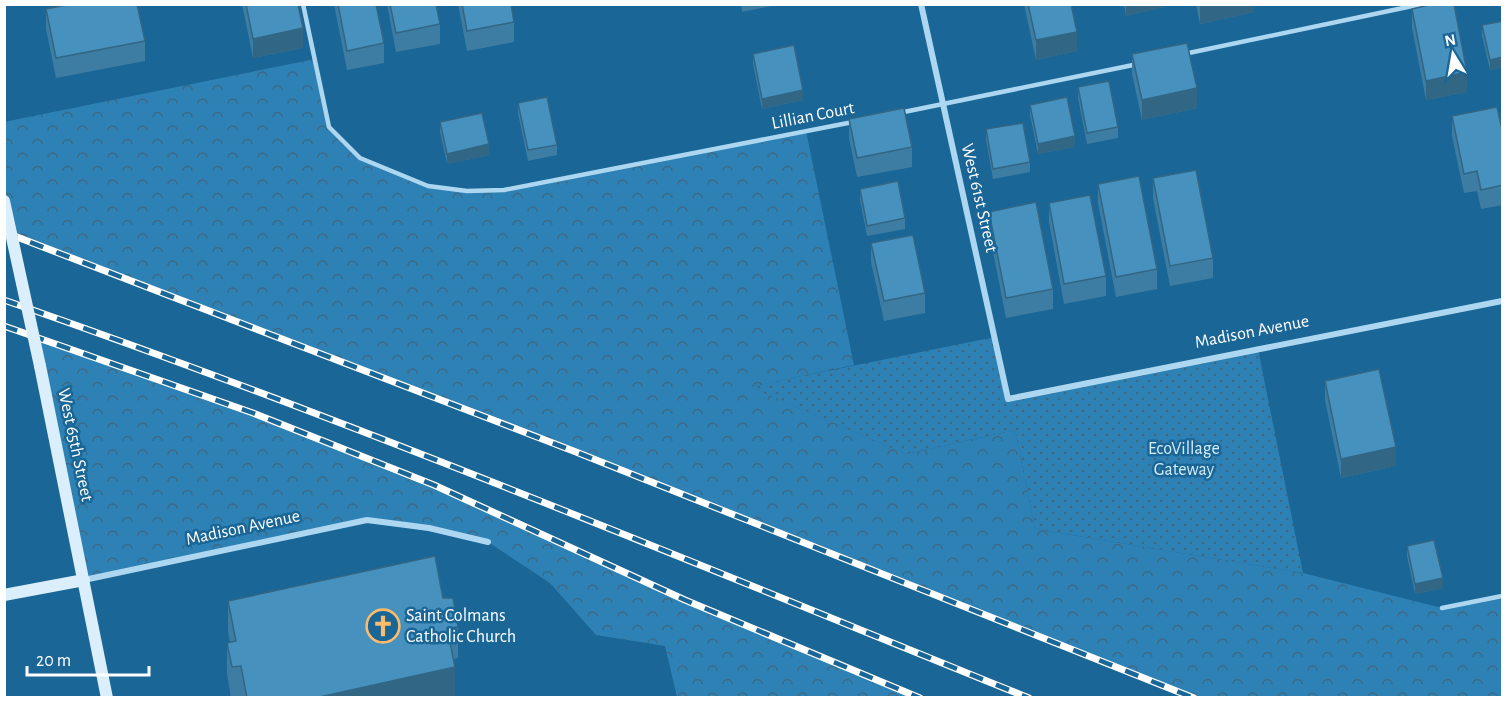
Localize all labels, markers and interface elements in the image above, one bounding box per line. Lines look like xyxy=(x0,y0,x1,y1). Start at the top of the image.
north arrow xyxy=(1423,24,1483,84)
text: N xyxy=(1443,31,1457,49)
street label: Lillian Court xyxy=(770,99,856,133)
street label: West 61st Street xyxy=(958,142,1000,255)
street label: Madison Avenue xyxy=(1193,312,1311,352)
street label: West 65th Street xyxy=(54,387,96,504)
park label: EcoVillage Gateway xyxy=(1148,440,1220,479)
street label: Madison Avenue xyxy=(184,507,302,549)
place label: Saint Colmans Catholic Church xyxy=(406,607,516,646)
church icon: Saint Colmans Catholic Church xyxy=(365,608,401,644)
scale bar xyxy=(27,639,148,677)
text: 20 m xyxy=(36,652,71,670)

